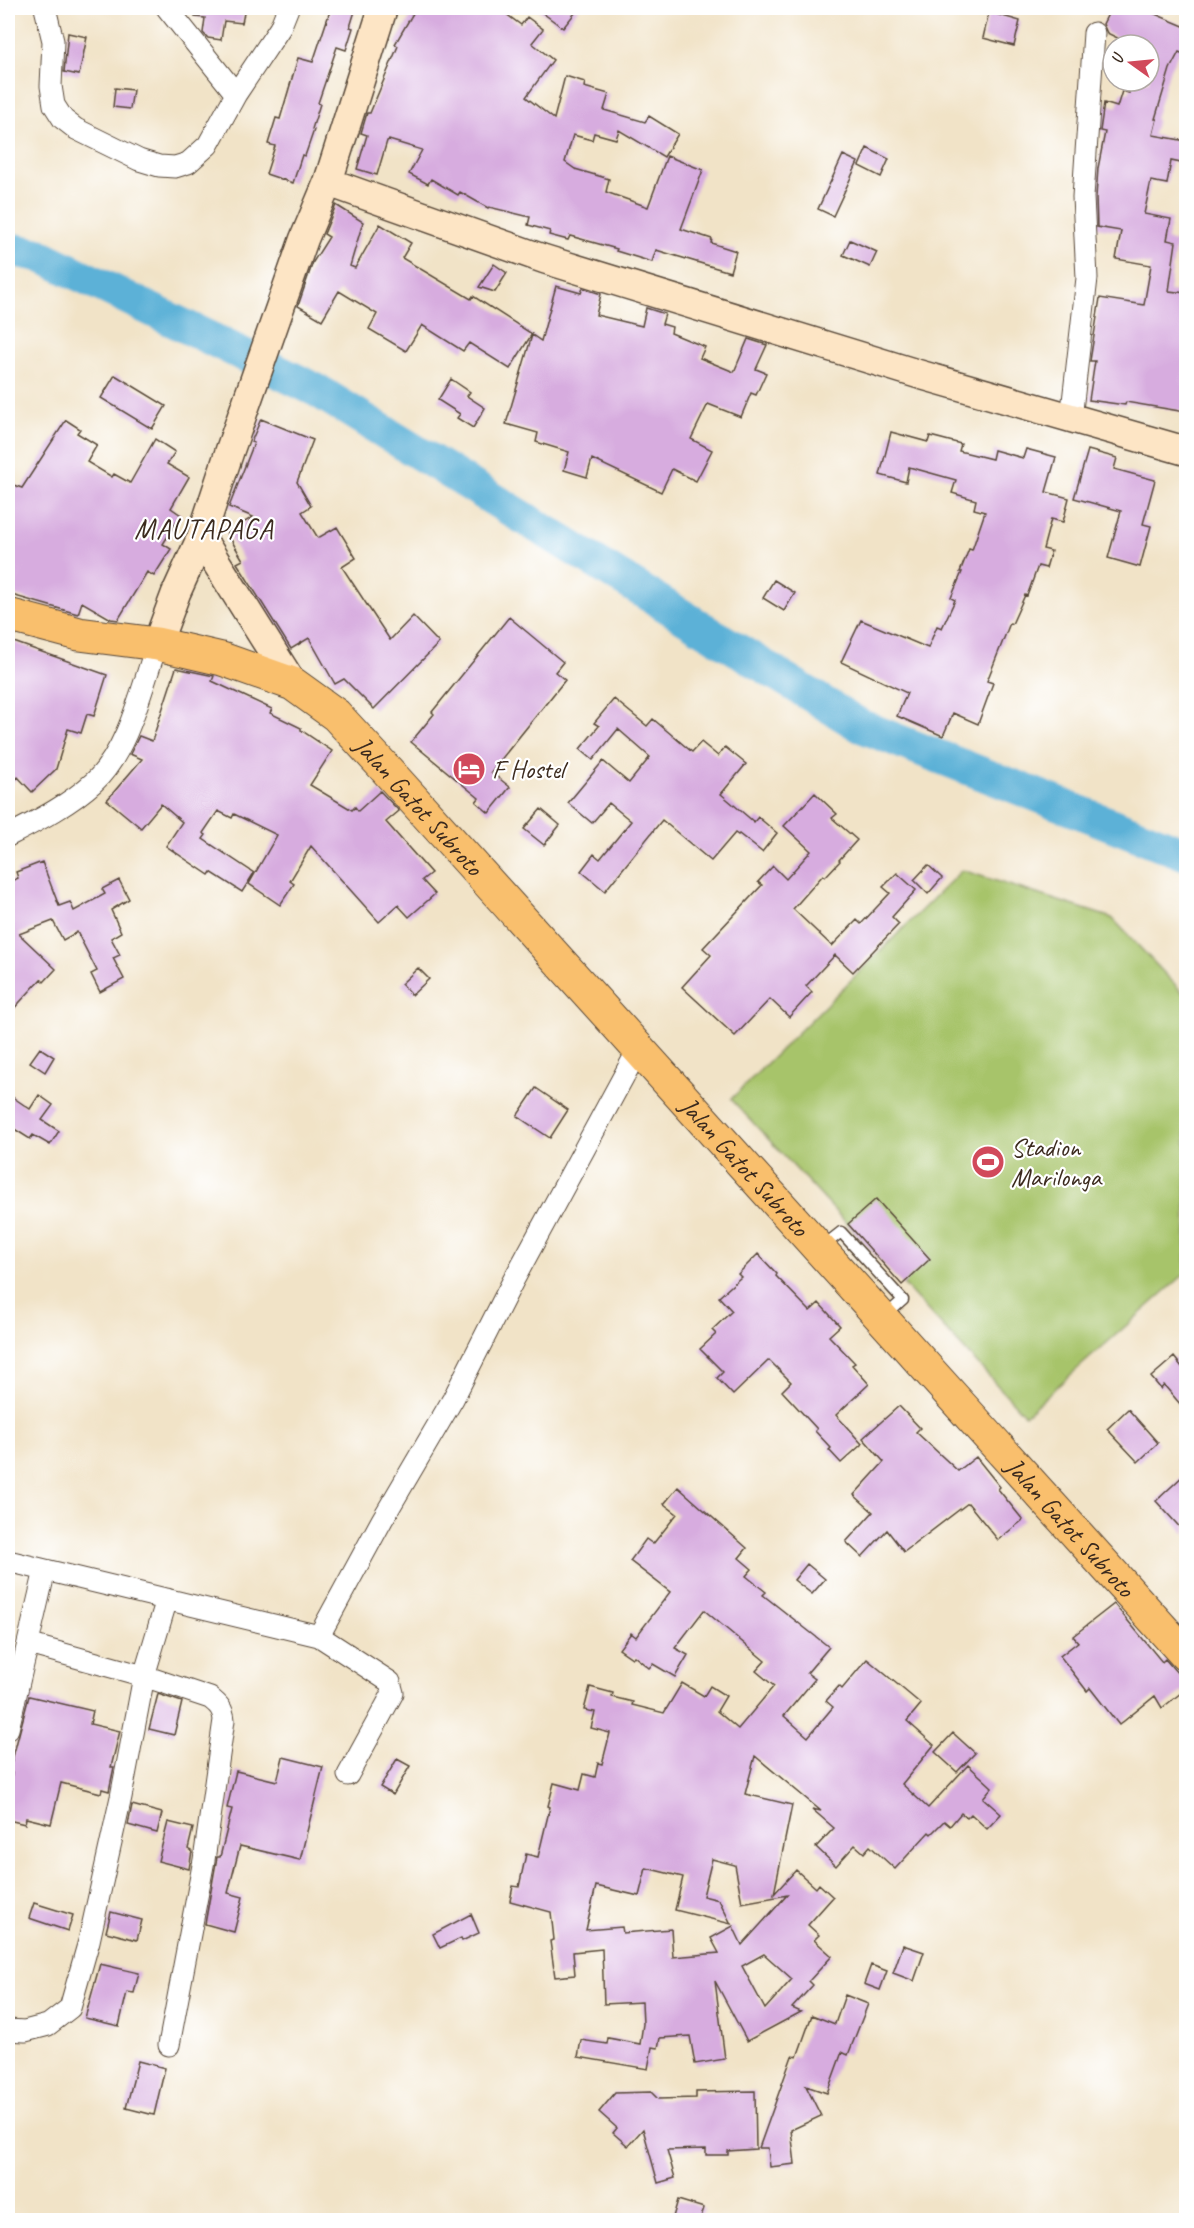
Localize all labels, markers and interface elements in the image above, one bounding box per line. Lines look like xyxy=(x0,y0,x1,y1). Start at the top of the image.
north arrow xyxy=(1101,33,1161,93)
text: U xyxy=(1107,50,1129,66)
district label: MAUTAPAGA xyxy=(134,511,274,546)
street label: Jalan Gatot Subroto xyxy=(345,728,491,884)
hotel icon: F Hostel xyxy=(451,751,487,787)
place label: F Hostel xyxy=(492,753,569,786)
street label: Jalan Gatot Subroto xyxy=(671,1088,817,1245)
place label: Stadion Marilonga xyxy=(1011,1131,1103,1194)
sports icon: Stadion Marilonga xyxy=(970,1144,1006,1180)
street label: Jalan Gatot Subroto xyxy=(997,1449,1143,1605)

